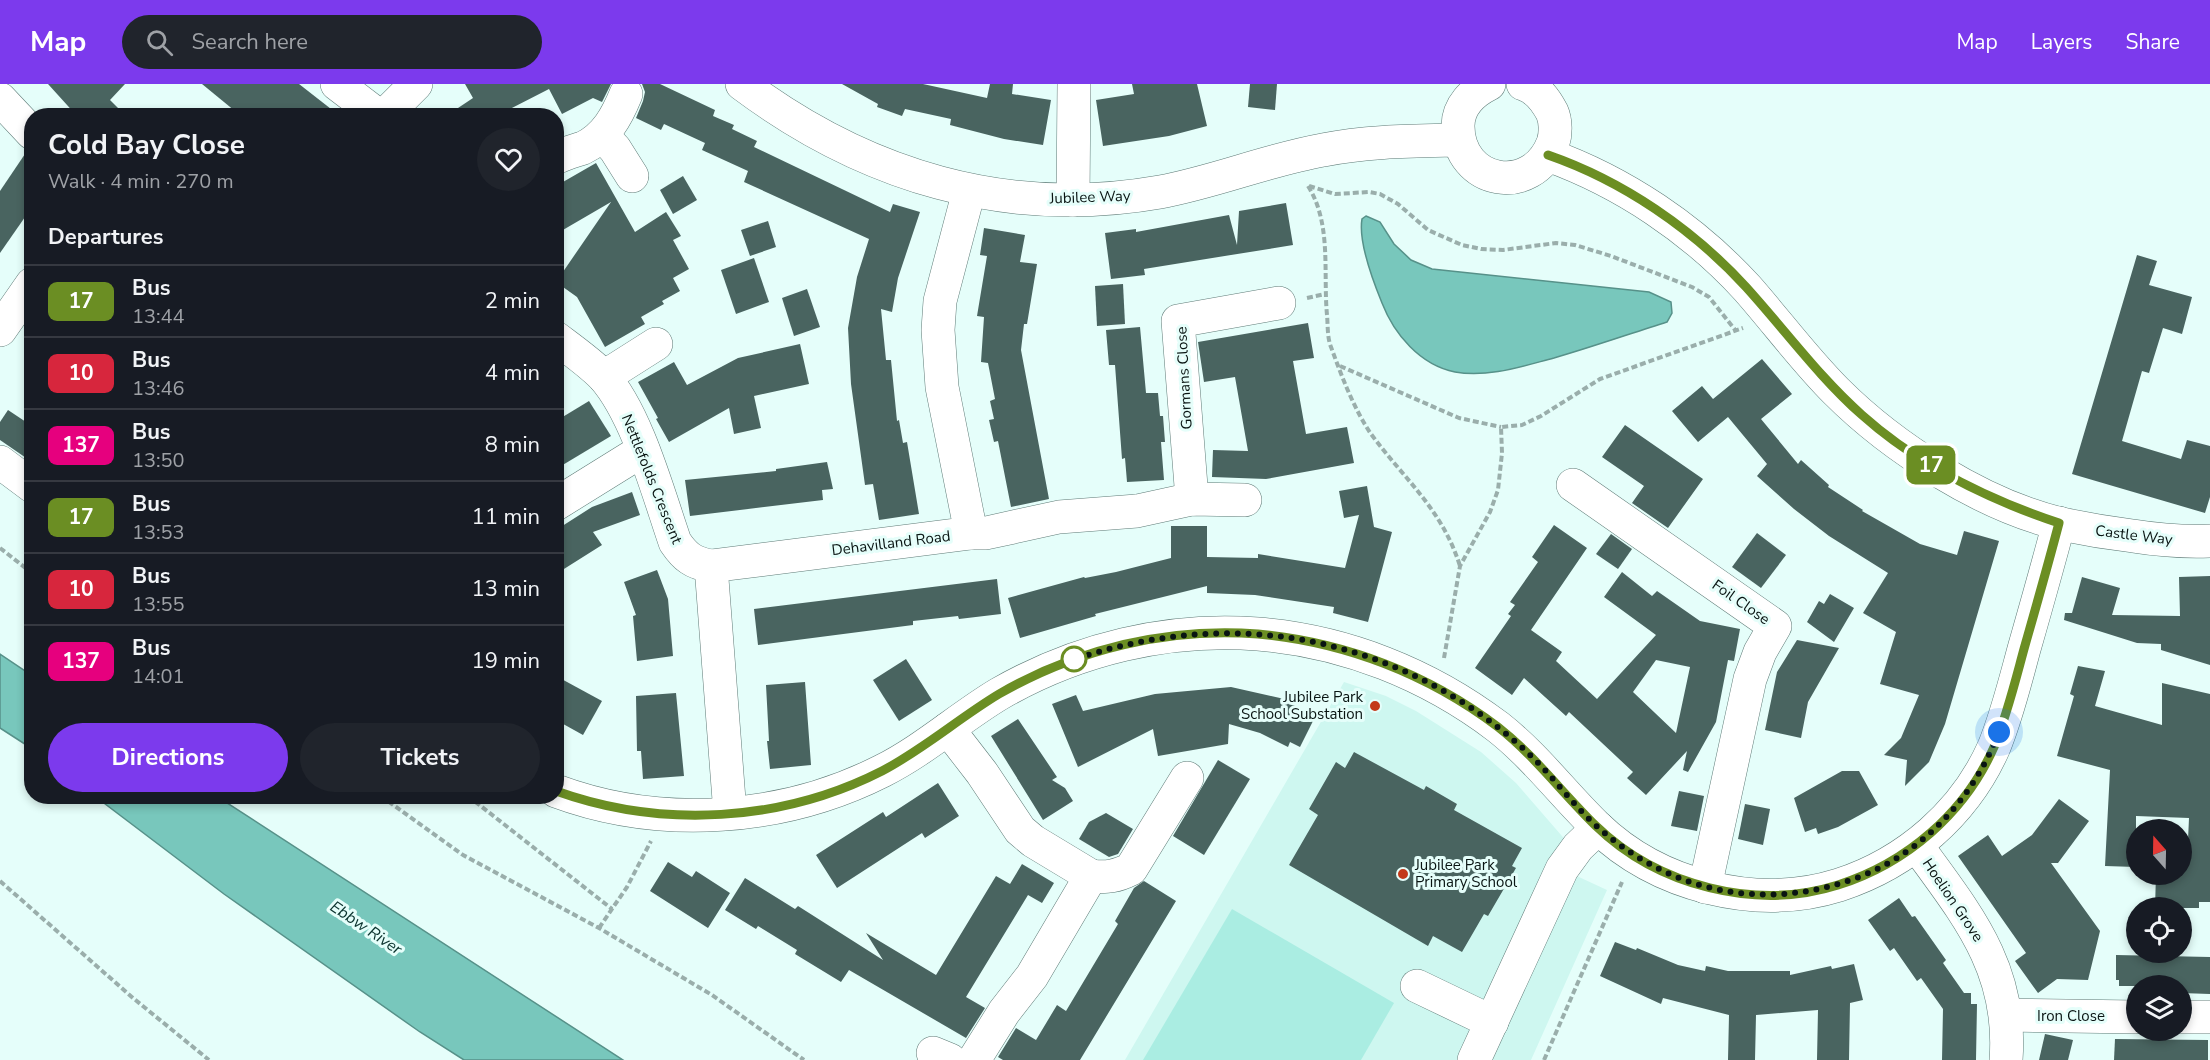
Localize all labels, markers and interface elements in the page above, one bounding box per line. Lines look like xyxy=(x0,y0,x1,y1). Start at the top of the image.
search box xyxy=(122,15,542,69)
text: Map xyxy=(30,23,86,61)
icon: search xyxy=(143,26,176,59)
text: Search here xyxy=(191,27,308,57)
text: Map xyxy=(1956,28,1998,56)
text: Layers xyxy=(2031,28,2092,56)
text: Share xyxy=(2125,28,2180,56)
text: Cold Bay Close xyxy=(48,126,245,164)
button: heart xyxy=(477,128,540,191)
text: Walk · 4 min · 270 m xyxy=(48,168,234,195)
street label: Jubilee Way xyxy=(1048,186,1131,208)
text: Departures xyxy=(48,222,163,252)
text: Bus xyxy=(132,273,171,303)
text: 2 min xyxy=(485,286,540,316)
text: 17 xyxy=(68,287,94,315)
text: 13:44 xyxy=(132,303,185,330)
street label: Gormans Close xyxy=(1171,326,1197,430)
text: Bus xyxy=(132,345,171,375)
text: 4 min xyxy=(485,358,540,388)
text: 10 xyxy=(68,359,94,387)
text: 13:46 xyxy=(132,375,185,402)
street label: Nettlefolds Crescent xyxy=(617,411,687,547)
text: Bus xyxy=(132,417,171,447)
text: 8 min xyxy=(485,430,540,460)
text: 137 xyxy=(62,431,100,459)
line badge: 17 xyxy=(1904,446,1958,484)
text: 13:50 xyxy=(132,447,185,474)
text: 17 xyxy=(1918,451,1944,479)
text: Bus xyxy=(132,489,171,519)
text: 11 min xyxy=(472,502,540,532)
text: 17 xyxy=(68,503,94,531)
text: 13:53 xyxy=(132,519,185,546)
street label: Castle Way xyxy=(2094,520,2174,550)
street label: Dehavilland Road xyxy=(830,526,952,560)
text: Bus xyxy=(132,561,171,591)
text: 13 min xyxy=(472,574,540,604)
text: 10 xyxy=(68,575,94,603)
street label: Foil Close xyxy=(1708,575,1774,629)
text: 13:55 xyxy=(132,591,185,618)
text: Bus xyxy=(132,633,171,663)
text: 19 min xyxy=(472,646,540,676)
unlabelled marker xyxy=(1061,646,1087,672)
text: 137 xyxy=(62,647,100,675)
text: 14:01 xyxy=(132,663,185,690)
place label: Jubilee Park School Substation xyxy=(1241,687,1363,724)
marker: Jubilee Park School Substation xyxy=(1368,699,1382,713)
your location xyxy=(1984,717,2014,747)
button: Directions xyxy=(48,723,288,792)
button: Tickets xyxy=(300,723,540,792)
north arrow xyxy=(2126,819,2192,885)
map controls xyxy=(2126,819,2192,1041)
street label: Hoelion Grove xyxy=(1918,854,1988,946)
place label: Jubilee Park Primary School xyxy=(1414,855,1518,892)
marker: Jubilee Park Primary School xyxy=(1396,867,1410,881)
water label: Ebbw River xyxy=(326,896,407,961)
button: locate xyxy=(2126,897,2192,963)
button: layers xyxy=(2126,975,2192,1041)
street label: Iron Close xyxy=(2037,1006,2105,1026)

